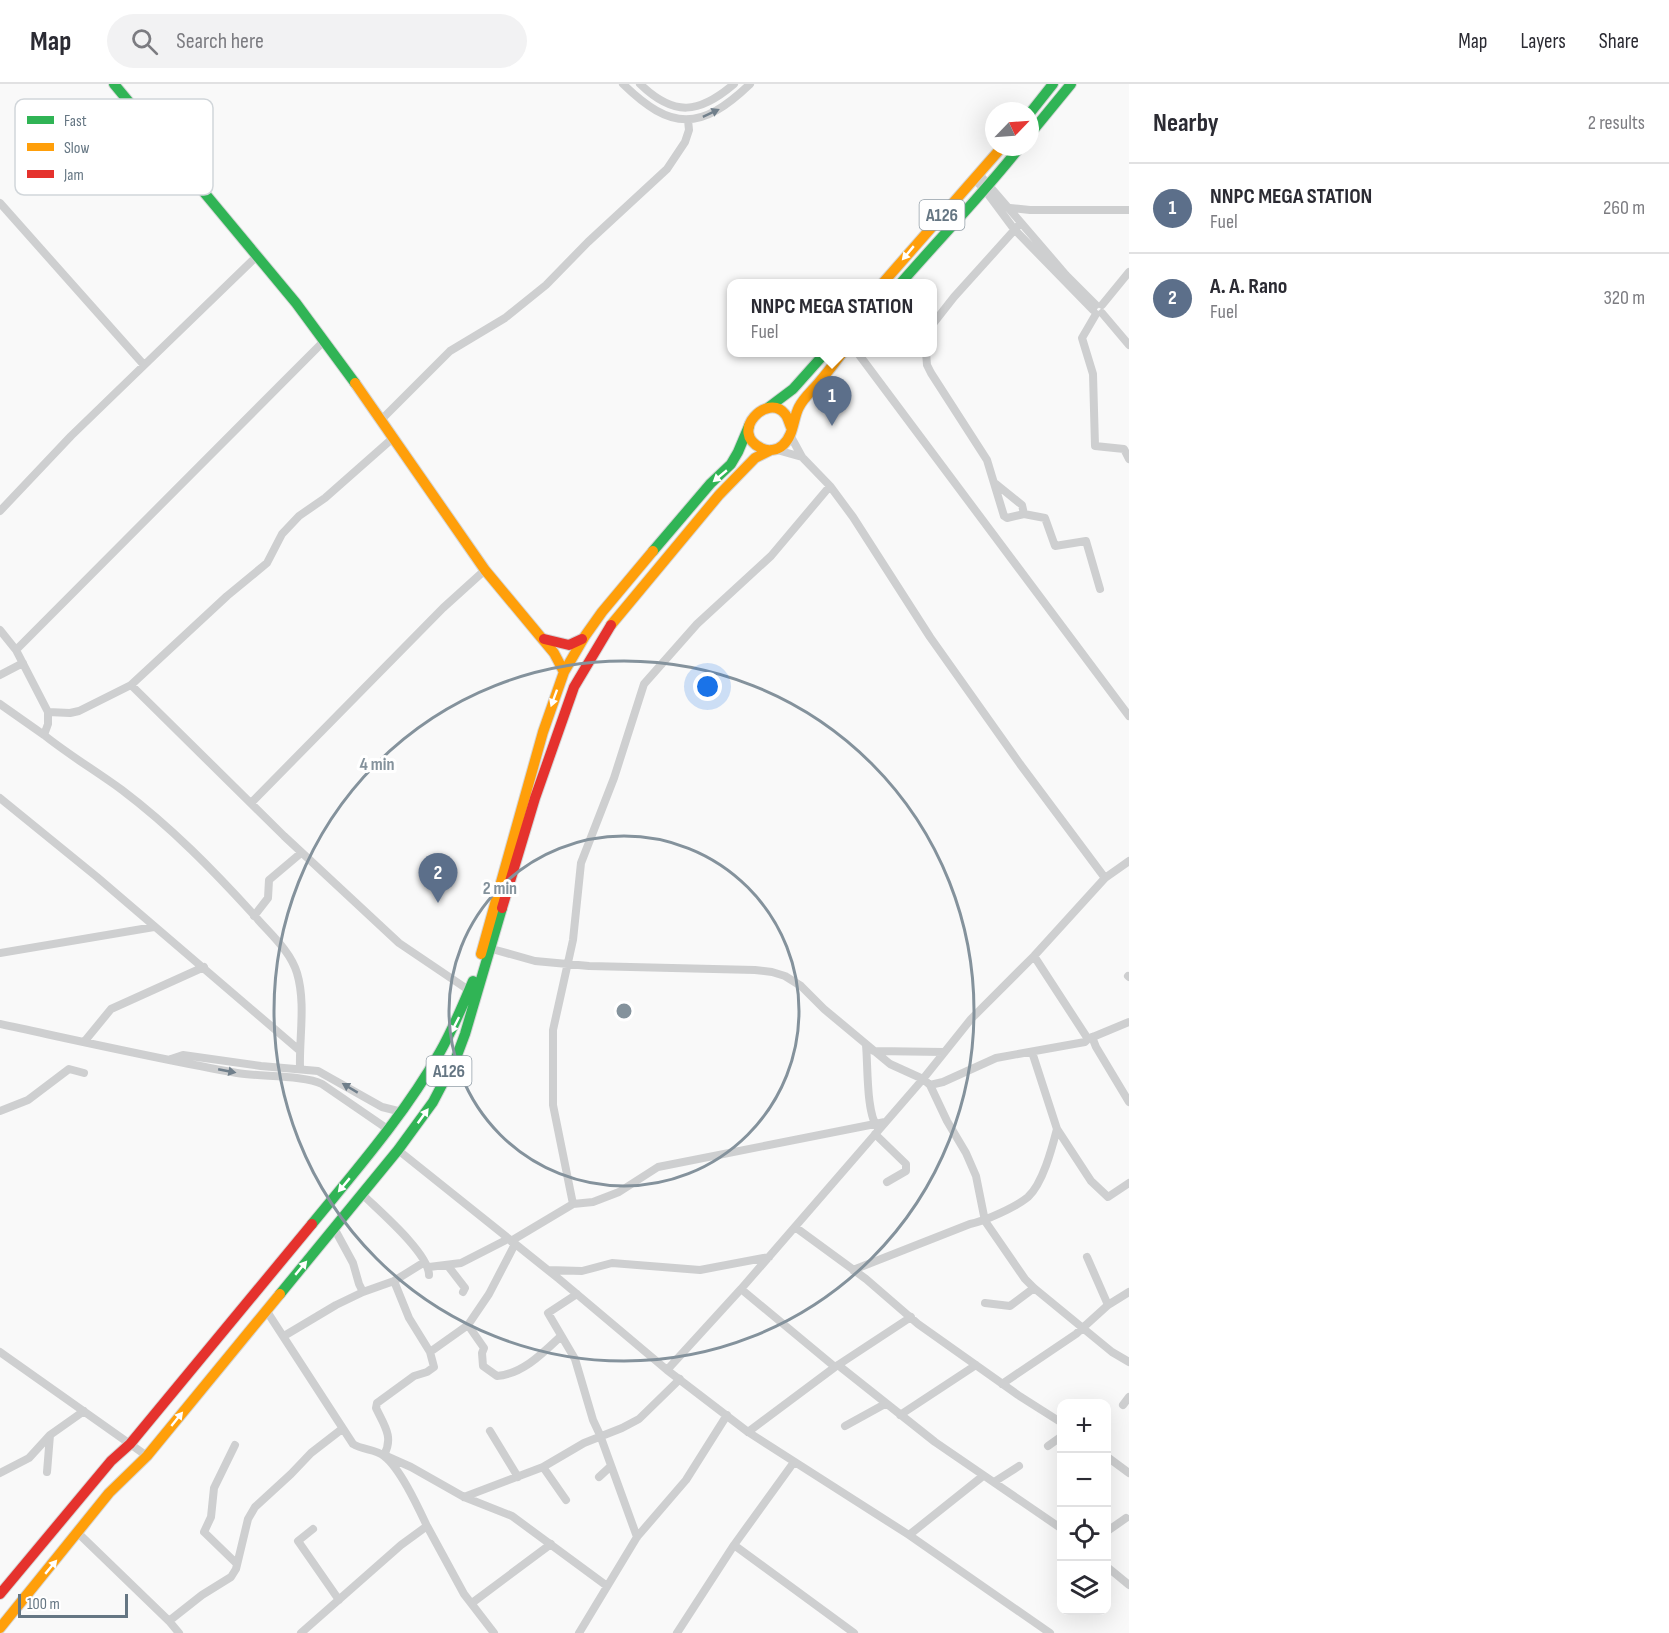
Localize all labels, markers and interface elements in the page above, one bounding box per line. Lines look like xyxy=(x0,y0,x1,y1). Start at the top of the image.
search box xyxy=(107,14,527,68)
text: Map xyxy=(30,25,71,58)
icon: search xyxy=(128,25,161,58)
text: Search here xyxy=(176,28,264,55)
text: Map xyxy=(1458,29,1487,54)
text: Layers xyxy=(1520,29,1566,54)
text: Share xyxy=(1599,29,1639,54)
legend xyxy=(15,99,213,195)
north arrow xyxy=(985,102,1039,156)
one-way arrow xyxy=(702,108,719,117)
text: Nearby xyxy=(1153,108,1219,139)
text: 2 results xyxy=(1588,111,1645,135)
text: Fast xyxy=(64,112,87,131)
text: Slow xyxy=(64,139,89,158)
text: Jam xyxy=(63,166,84,185)
text: NNPC MEGA STATION xyxy=(1210,183,1372,210)
text: 1 xyxy=(1169,196,1176,220)
text: 260 m xyxy=(1603,196,1645,220)
road number: A126 xyxy=(920,200,964,230)
text: Fuel xyxy=(1210,210,1238,234)
one-way arrow xyxy=(901,245,914,261)
text: A. A. Rano xyxy=(1210,273,1287,300)
popup xyxy=(727,279,937,357)
text: 2 xyxy=(1168,286,1177,310)
text: 320 m xyxy=(1603,286,1645,310)
text: NNPC MEGA STATION xyxy=(751,293,913,320)
text: Fuel xyxy=(1210,300,1238,324)
text: Fuel xyxy=(751,320,779,344)
pin: 1 xyxy=(812,376,852,426)
one-way arrow xyxy=(712,469,728,482)
your location xyxy=(693,672,722,701)
one-way arrow xyxy=(549,689,559,707)
text: 4 min xyxy=(360,754,394,775)
pin: 2 xyxy=(418,854,458,903)
text: 2 min xyxy=(483,878,517,899)
centre of rings xyxy=(614,1001,634,1021)
one-way arrow xyxy=(450,1016,460,1033)
road number: A126 xyxy=(426,1056,472,1086)
one-way arrow xyxy=(218,1067,237,1076)
one-way arrow xyxy=(342,1083,358,1094)
one-way arrow xyxy=(417,1108,429,1124)
one-way arrow xyxy=(338,1177,351,1193)
one-way arrow xyxy=(294,1260,307,1276)
map controls xyxy=(1057,1399,1111,1615)
button: + xyxy=(1057,1399,1111,1453)
one-way arrow xyxy=(171,1411,183,1426)
button: − xyxy=(1057,1453,1111,1507)
button: locate xyxy=(1057,1507,1111,1561)
one-way arrow xyxy=(44,1560,57,1575)
button: layers xyxy=(1057,1561,1111,1615)
scale bar xyxy=(18,1591,128,1618)
text: 100 m xyxy=(27,1595,60,1614)

